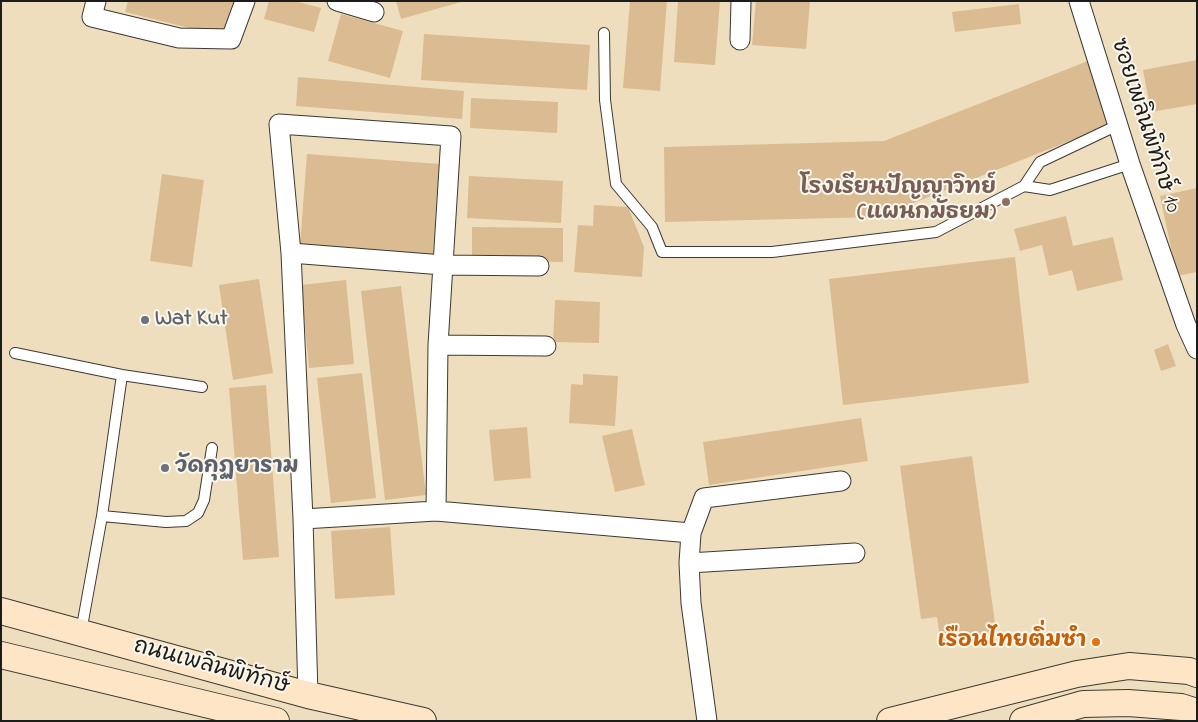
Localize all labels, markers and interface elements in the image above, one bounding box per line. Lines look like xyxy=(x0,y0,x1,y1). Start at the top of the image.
street label: ซอยเพลินพิทักษ์ 10 xyxy=(1103,36,1185,216)
place label: โรงเรียนปัญญาวิทย์ (แผนกมัธยม) xyxy=(800,176,996,228)
marker: โรงเรียนปัญญาวิทย์ (แผนกมัธยม) xyxy=(1000,196,1012,208)
place label: Wat Kut xyxy=(155,307,227,333)
marker: Wat Kut xyxy=(139,314,151,326)
place label: วัดกุฏยาราม xyxy=(175,455,298,481)
marker: วัดกุฏยาราม xyxy=(159,462,171,474)
place label: เรือนไทยติ่มซำ xyxy=(938,629,1086,655)
street label: ถนนเพลินพิทักษ์ xyxy=(130,635,292,701)
marker: เรือนไทยติ่มซำ xyxy=(1090,636,1102,648)

